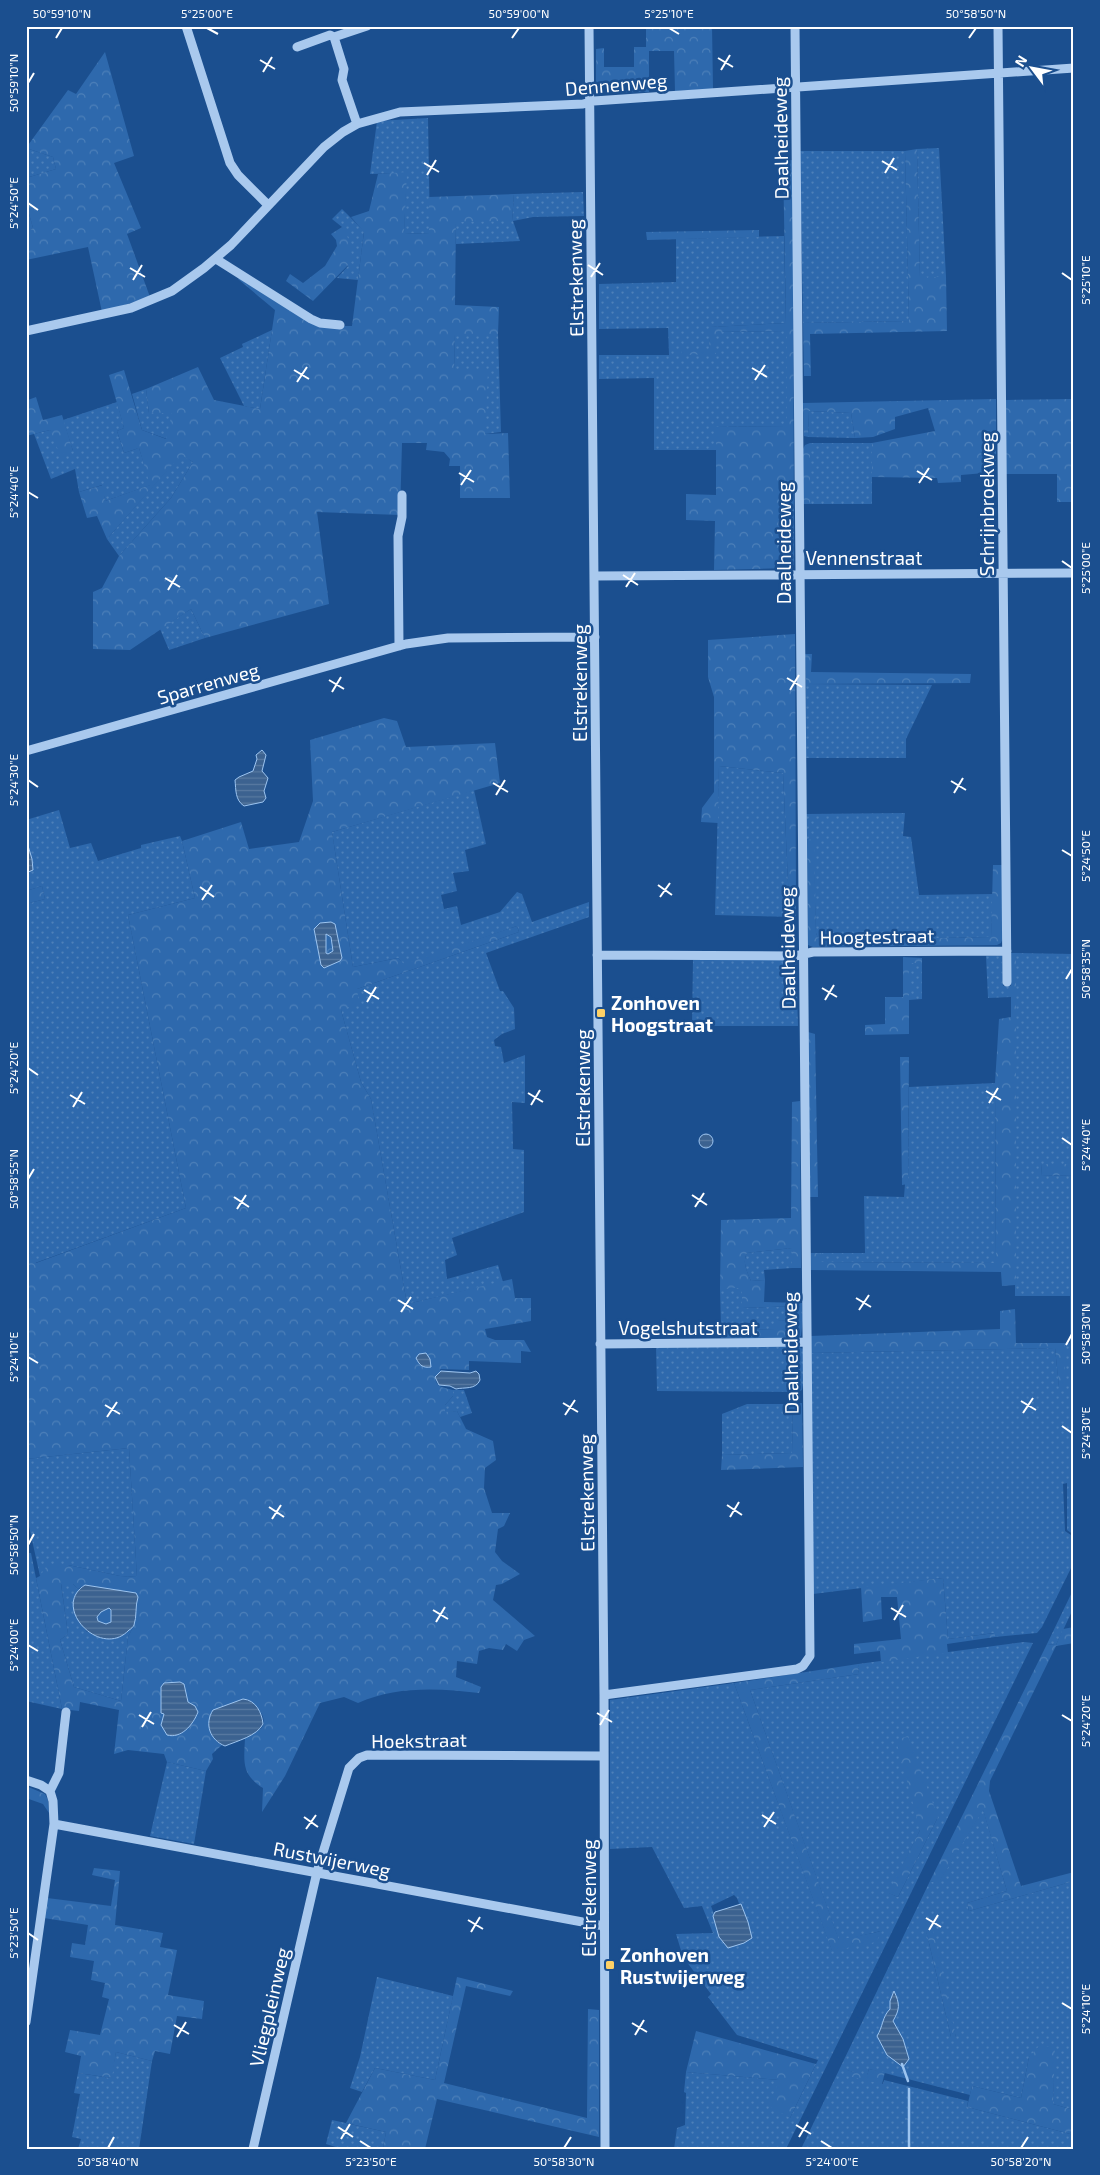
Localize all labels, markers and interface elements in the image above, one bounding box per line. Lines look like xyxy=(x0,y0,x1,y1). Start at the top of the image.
text: 50°59'10"N xyxy=(33,6,91,20)
text: 5°25'00"E xyxy=(181,6,233,20)
text: 50°59'00"N xyxy=(489,6,550,20)
text: 5°25'10"E xyxy=(644,6,694,20)
text: 50°58'50"N xyxy=(946,6,1006,20)
north arrow xyxy=(1008,42,1058,92)
text: N xyxy=(1011,52,1030,70)
text: 50°59'10"N xyxy=(6,54,20,112)
street label: Dennenweg xyxy=(564,68,668,100)
street label: Daalheideweg xyxy=(767,76,793,199)
text: 5°24'50"E xyxy=(6,177,20,229)
street label: Elstrekenweg xyxy=(562,219,588,337)
text: 5°25'10"E xyxy=(1078,255,1092,305)
street label: Schrijnbroekweg xyxy=(975,431,998,576)
text: 5°24'40"E xyxy=(6,465,20,518)
street label: Daalheideweg xyxy=(772,481,795,604)
text: 5°25'00"E xyxy=(1078,542,1092,594)
street label: Vennenstraat xyxy=(806,546,922,569)
street label: Elstrekenweg xyxy=(568,624,591,742)
street label: Sparrenweg xyxy=(154,657,262,708)
text: 5°24'30"E xyxy=(6,754,20,806)
text: 5°24'50"E xyxy=(1078,830,1092,882)
street label: Daalheideweg xyxy=(774,886,800,1009)
street label: Hoogtestraat xyxy=(819,923,935,949)
text: 50°58'35"N xyxy=(1078,939,1092,999)
place label: Zonhoven Hoogstraat xyxy=(611,991,713,1036)
marker: Zonhoven Hoogstraat xyxy=(595,1007,607,1019)
street label: Elstrekenweg xyxy=(571,1029,594,1147)
text: 5°24'20"E xyxy=(6,1042,20,1094)
text: 5°24'40"E xyxy=(1078,1118,1092,1171)
text: 50°58'55"N xyxy=(6,1149,20,1209)
street label: Daalheideweg xyxy=(777,1291,803,1414)
text: 50°58'30"N xyxy=(1078,1304,1092,1364)
street label: Vogelshutstraat xyxy=(618,1316,758,1339)
text: 5°24'10"E xyxy=(6,1332,20,1382)
text: 5°24'30"E xyxy=(1078,1407,1092,1459)
street label: Elstrekenweg xyxy=(573,1434,599,1552)
text: 50°58'50"N xyxy=(6,1515,20,1575)
text: 5°24'00"E xyxy=(6,1618,20,1671)
text: 5°24'20"E xyxy=(1078,1695,1092,1747)
street label: Hoekstraat xyxy=(371,1728,467,1752)
street label: Rustwijerweg xyxy=(271,1836,393,1882)
street label: Elstrekenweg xyxy=(577,1839,600,1957)
text: 5°23'50"E xyxy=(6,1907,20,1959)
place label: Zonhoven Rustwijerweg xyxy=(620,1943,745,1988)
street label: Vliegpleinweg xyxy=(244,1945,294,2069)
marker: Zonhoven Rustwijerweg xyxy=(604,1959,616,1971)
text: 5°24'10"E xyxy=(1078,1984,1092,2034)
text: 50°58'40"N xyxy=(77,2154,139,2168)
text: 5°23'50"E xyxy=(345,2154,397,2168)
text: 50°58'30"N xyxy=(534,2154,594,2168)
text: 5°24'00"E xyxy=(806,2154,859,2168)
text: 50°58'20"N xyxy=(991,2154,1051,2168)

